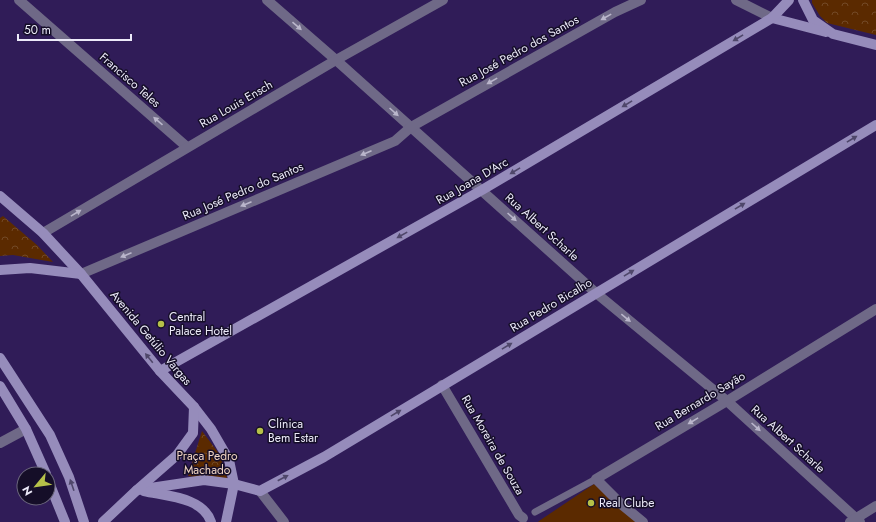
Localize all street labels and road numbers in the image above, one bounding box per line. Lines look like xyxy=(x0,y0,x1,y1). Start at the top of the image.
street label: Rua José Pedro dos Santos xyxy=(456,10,582,91)
street label: Francisco Teles xyxy=(95,48,165,112)
street label: Rua Louis Ensch xyxy=(196,76,276,132)
street label: Rua Joana D'Arc xyxy=(433,153,512,209)
street label: Rua José Pedro do Santos xyxy=(180,157,306,225)
street label: Rua Albert Scharle xyxy=(501,189,583,265)
street label: Rua Pedro Bicalho xyxy=(507,273,596,337)
street label: Avenida Getúlio Vargas xyxy=(106,287,196,389)
street label: Rua Bernardo Sayão xyxy=(651,367,749,435)
street label: Rua Moreira de Souza xyxy=(457,392,529,499)
street label: Rua Albert Scharle xyxy=(747,401,829,477)

